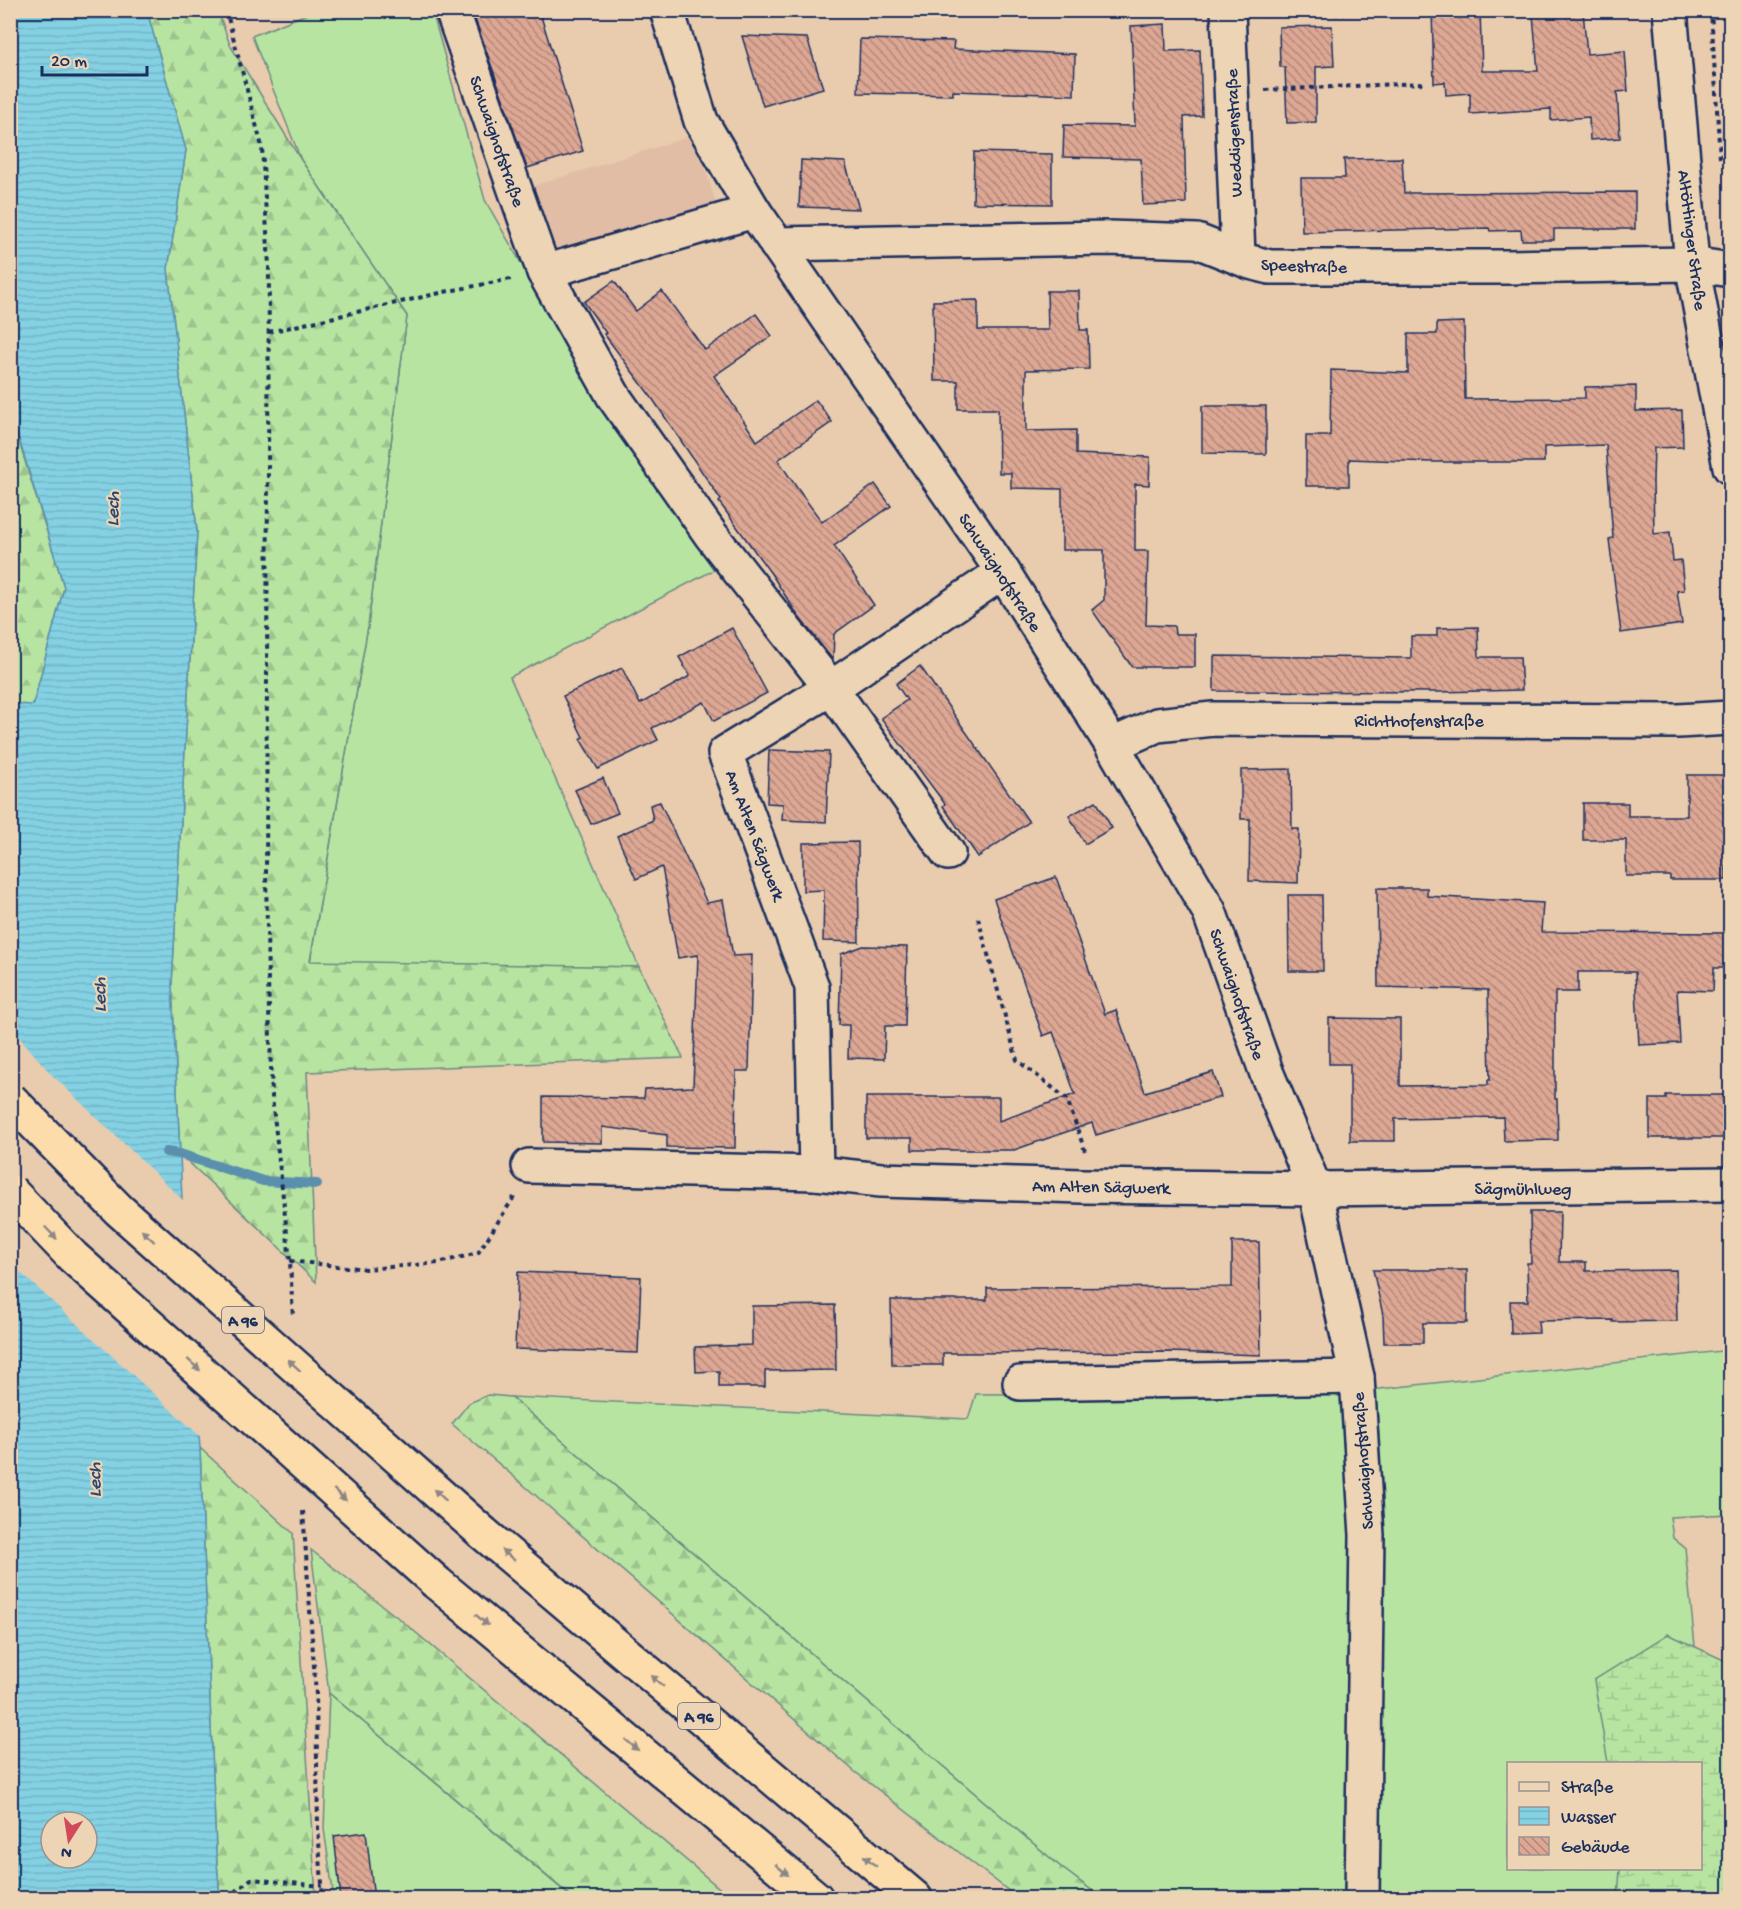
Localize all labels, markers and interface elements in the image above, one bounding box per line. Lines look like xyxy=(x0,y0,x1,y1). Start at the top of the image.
scale bar xyxy=(42,39,147,77)
text: 20 m xyxy=(51,52,87,73)
street label: Weddigenstraße xyxy=(1223,68,1248,197)
street label: Schwaighofstraße xyxy=(463,73,528,211)
street label: Altöttinger Straße xyxy=(1672,169,1710,312)
street label: Speestraße xyxy=(1260,255,1348,280)
water label: Lech xyxy=(102,491,127,527)
street label: Schwaighofstraße xyxy=(953,510,1045,637)
street label: Richthofenstraße xyxy=(1354,712,1484,733)
street label: Am Alten Sägwerk xyxy=(719,768,789,906)
street label: Schwaighofstraße xyxy=(1203,926,1268,1064)
water label: Lech xyxy=(90,977,113,1013)
street label: Am Alten Sägwerk xyxy=(1032,1177,1172,1200)
street label: Sägmühlweg xyxy=(1475,1180,1571,1201)
one-way arrow xyxy=(44,1226,58,1241)
one-way arrow xyxy=(141,1230,156,1243)
road number: A 96 xyxy=(222,1307,264,1333)
one-way arrow xyxy=(187,1358,202,1372)
one-way arrow xyxy=(287,1359,302,1372)
street label: Schwaighofstraße xyxy=(1349,1391,1380,1530)
water label: Lech xyxy=(85,1462,108,1498)
one-way arrow xyxy=(332,1488,347,1501)
one-way arrow xyxy=(432,1488,447,1502)
one-way arrow xyxy=(500,1548,516,1561)
one-way arrow xyxy=(474,1613,489,1626)
one-way arrow xyxy=(650,1675,665,1688)
road number: A 96 xyxy=(678,1703,720,1729)
one-way arrow xyxy=(624,1738,639,1751)
legend xyxy=(1507,1762,1702,1870)
text: Straße xyxy=(1561,1778,1614,1799)
text: Wasser xyxy=(1561,1808,1617,1829)
north arrow xyxy=(39,1810,99,1870)
text: Gebäude xyxy=(1561,1838,1630,1859)
text: N xyxy=(59,1841,74,1862)
one-way arrow xyxy=(862,1855,878,1868)
one-way arrow xyxy=(774,1863,789,1876)

